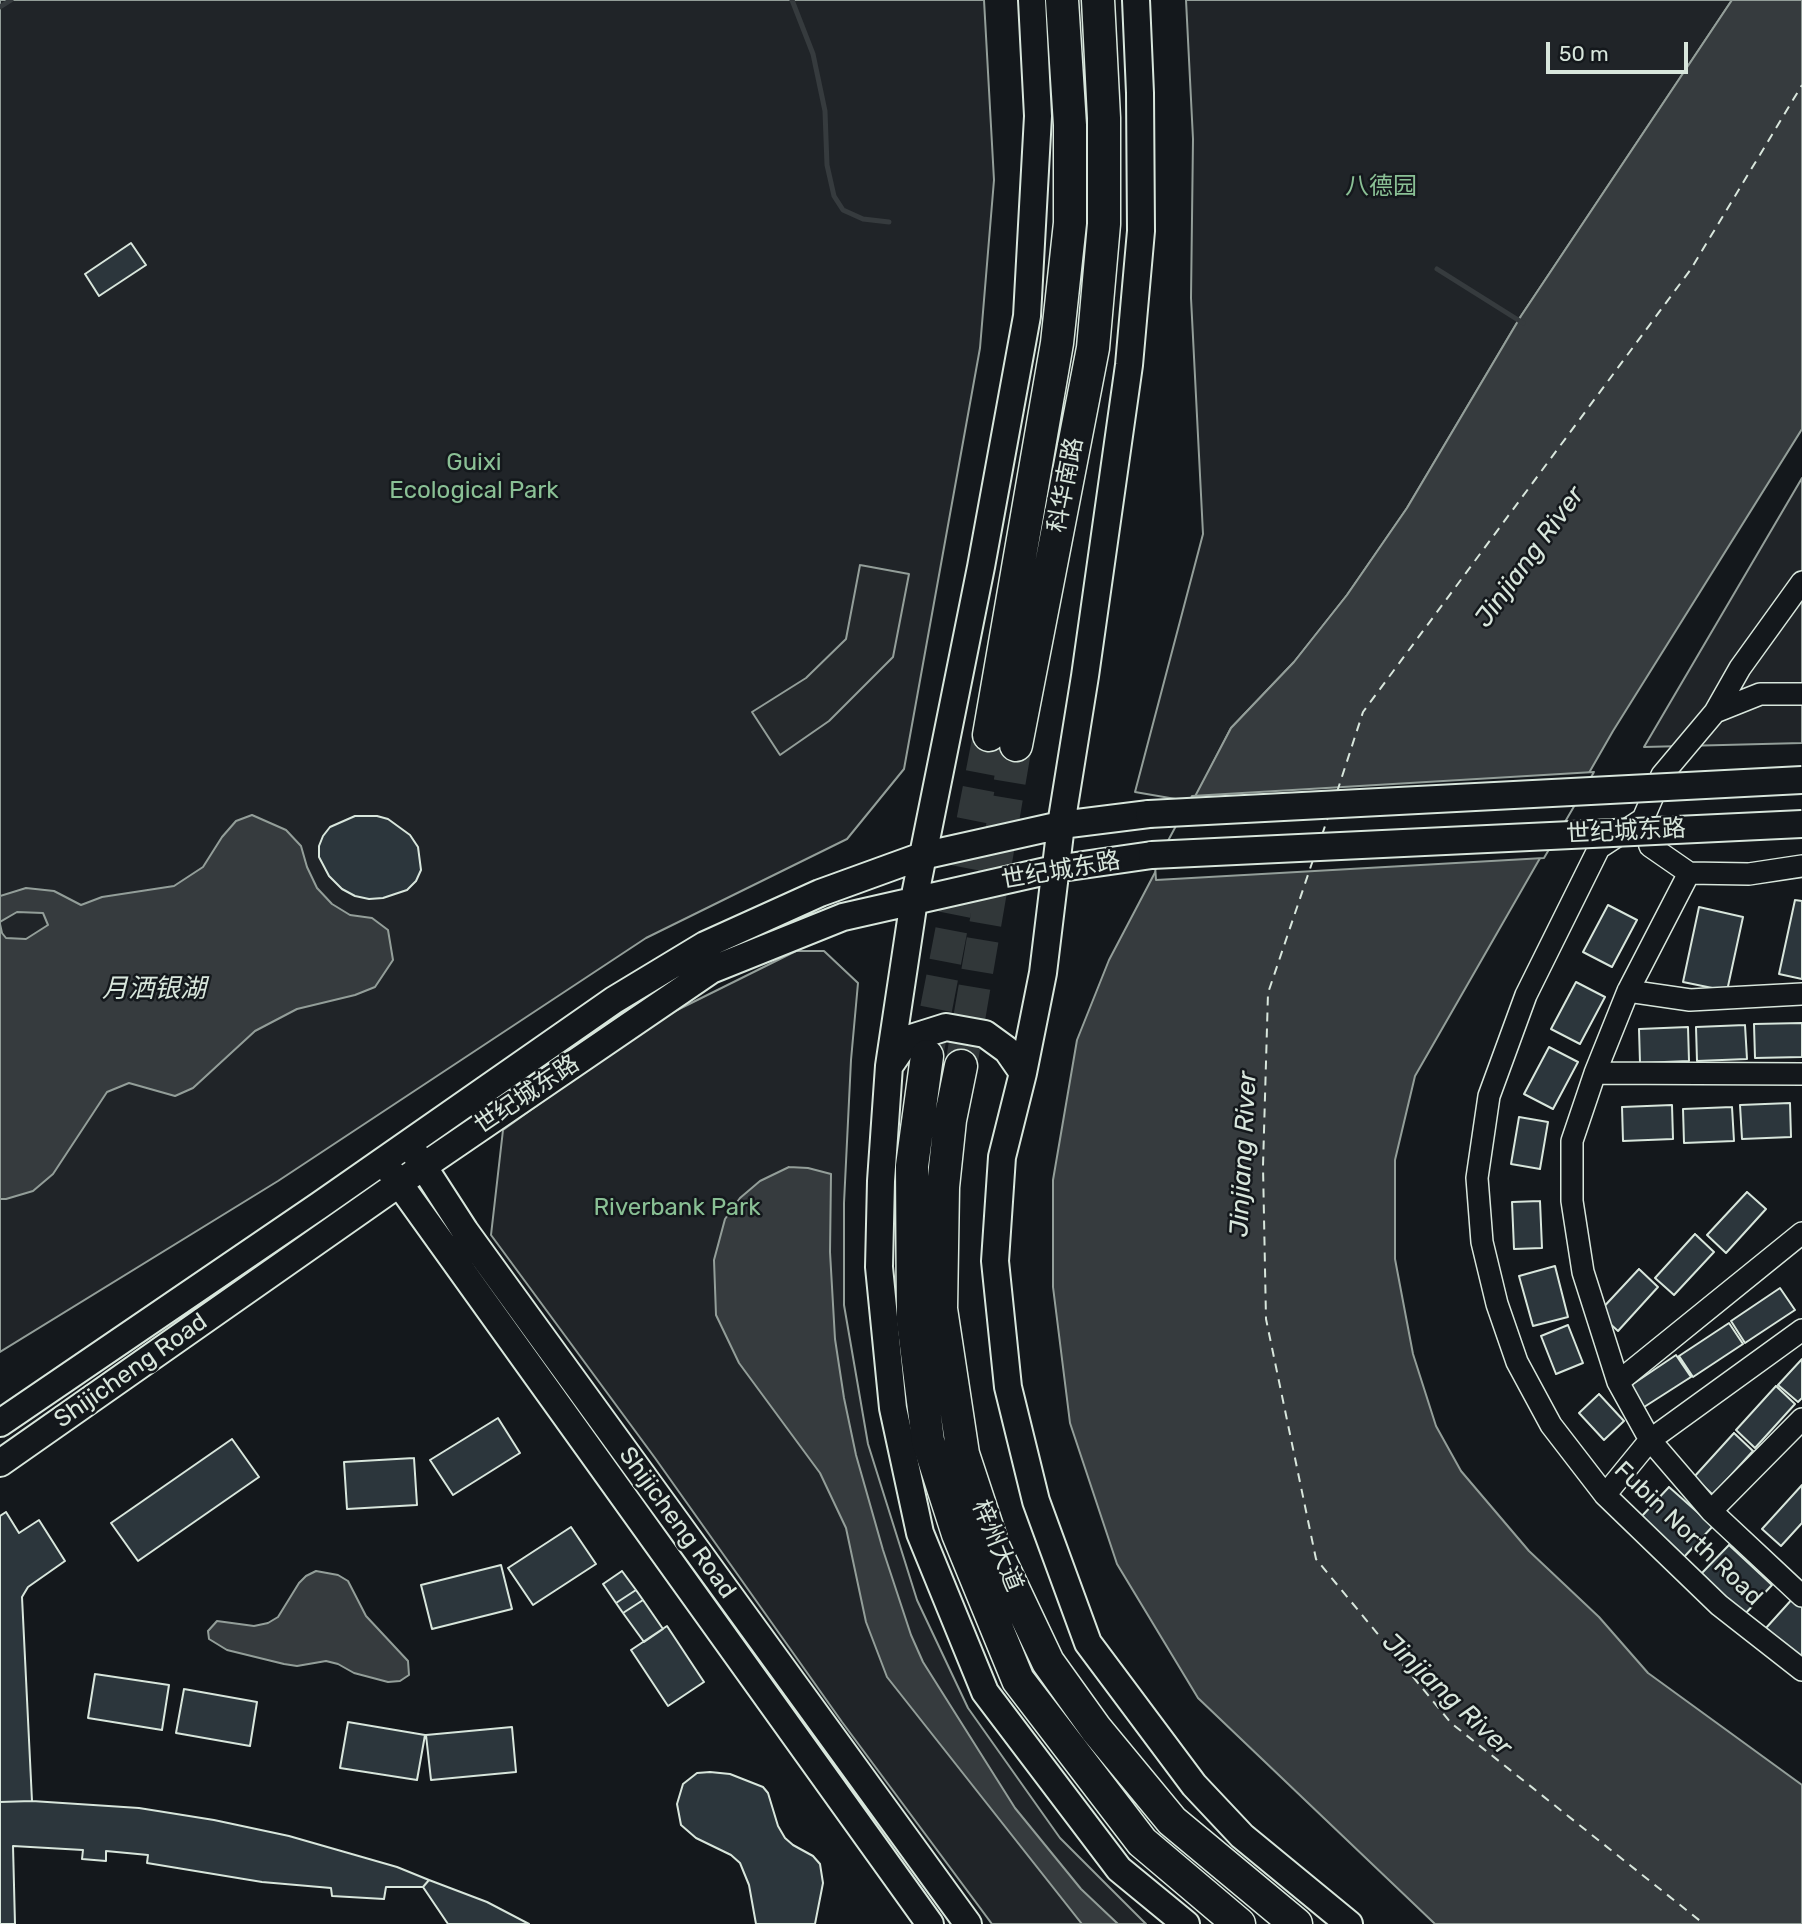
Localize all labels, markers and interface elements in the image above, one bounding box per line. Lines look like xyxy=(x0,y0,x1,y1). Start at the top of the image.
scale bar xyxy=(1550,28,1692,72)
text: 50 m xyxy=(1559,41,1609,66)
park label: 八德园 xyxy=(1345,173,1417,201)
street label: 科华南路 xyxy=(1043,435,1089,535)
park label: Guixi Ecological Park xyxy=(389,449,559,505)
water label: Jinjiang River xyxy=(1469,481,1591,633)
street label: 世纪城东路 xyxy=(1565,814,1687,850)
street label: 世纪城东路 xyxy=(999,846,1123,896)
water label: 月洒银湖 xyxy=(102,973,206,1005)
street label: 世纪城东路 xyxy=(469,1050,585,1140)
water label: Jinjiang River xyxy=(1224,1070,1264,1238)
park label: Riverbank Park xyxy=(593,1194,761,1222)
street label: Shijicheng Road xyxy=(49,1308,213,1434)
street label: Shijicheng Road xyxy=(612,1442,742,1604)
street label: Fubin North Road xyxy=(1608,1456,1768,1612)
street label: 梓州大道 xyxy=(966,1496,1028,1596)
water label: Jinjiang River xyxy=(1376,1627,1518,1763)

